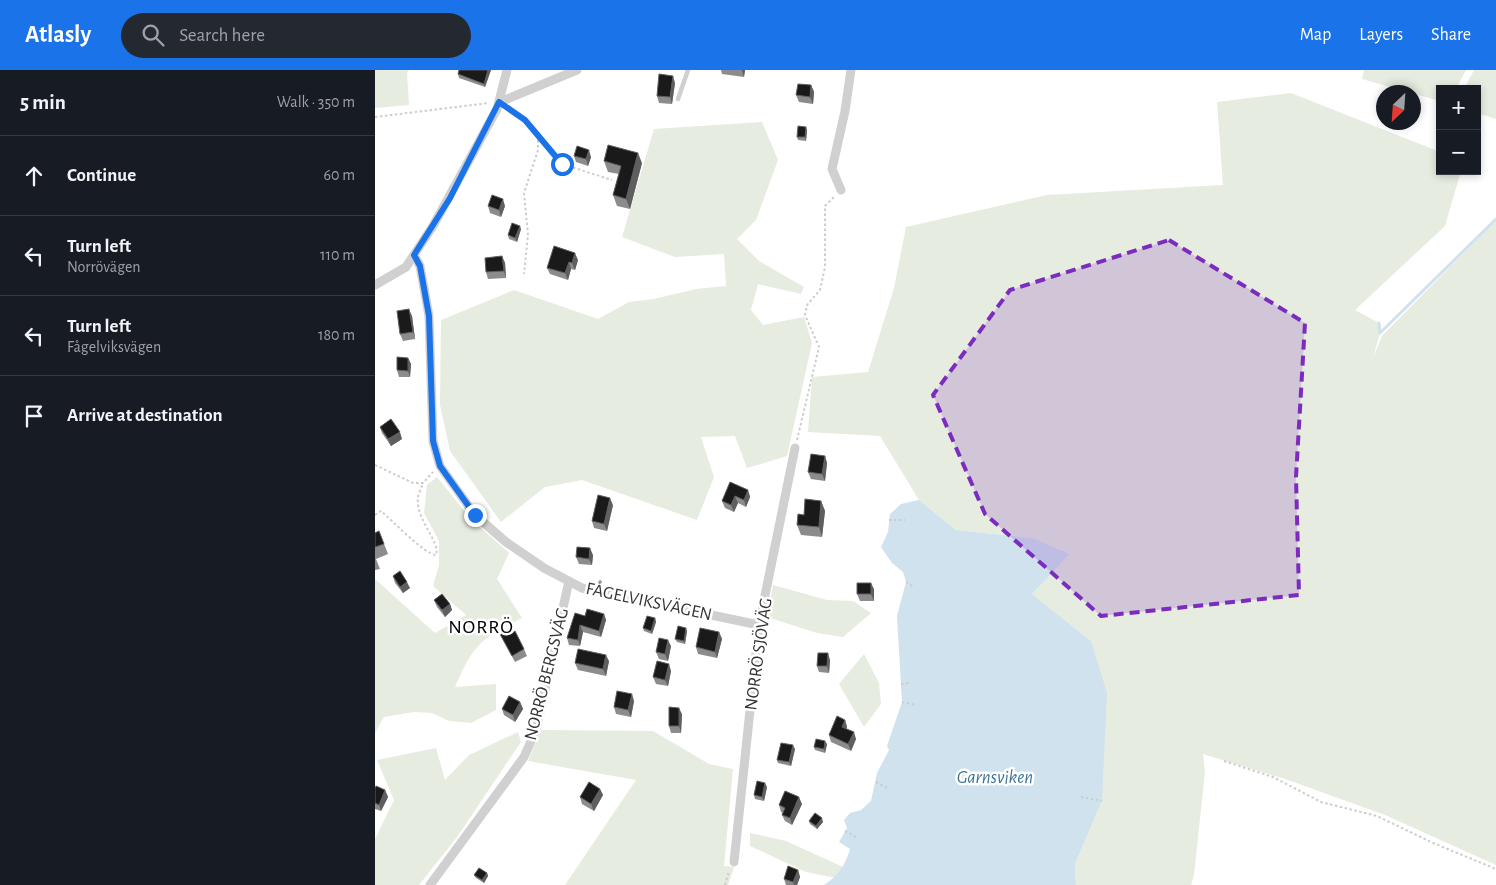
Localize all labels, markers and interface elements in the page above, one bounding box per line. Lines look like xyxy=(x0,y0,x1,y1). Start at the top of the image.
search box xyxy=(121,13,471,58)
icon: search xyxy=(139,21,167,49)
text: Atlasly xyxy=(25,23,91,47)
text: Search here xyxy=(179,26,265,45)
text: Map xyxy=(1300,26,1331,44)
text: Layers xyxy=(1359,26,1403,44)
text: Share xyxy=(1431,26,1471,44)
north arrow xyxy=(1376,85,1421,130)
map controls xyxy=(1436,85,1481,175)
button: + xyxy=(1436,85,1481,130)
text: 5 min xyxy=(20,92,66,113)
text: Walk · 350 m xyxy=(277,94,355,110)
button: − xyxy=(1436,130,1481,175)
route start xyxy=(551,153,574,176)
icon: ahead xyxy=(20,162,48,190)
text: Continue xyxy=(67,166,136,185)
text: 60 m xyxy=(324,167,355,183)
text: Turn left xyxy=(67,237,131,256)
icon: left xyxy=(20,242,48,270)
text: 110 m xyxy=(320,247,355,263)
text: Norrövägen xyxy=(67,259,141,275)
text: Turn left xyxy=(67,317,131,336)
icon: left xyxy=(20,322,48,350)
text: 180 m xyxy=(318,327,355,343)
text: Fågelviksvägen xyxy=(67,339,161,355)
icon: arrive xyxy=(20,402,48,430)
text: Arrive at destination xyxy=(67,406,223,425)
route end xyxy=(464,504,487,527)
street label: FÅGELVIKSVÄGEN xyxy=(584,577,714,624)
street label: NORRÖ SJÖVÄG xyxy=(740,597,776,711)
street label: NORRÖ BERGSVÄG xyxy=(520,606,572,742)
district label: NORRÖ xyxy=(448,617,514,637)
water label: Garnsviken xyxy=(957,768,1033,787)

